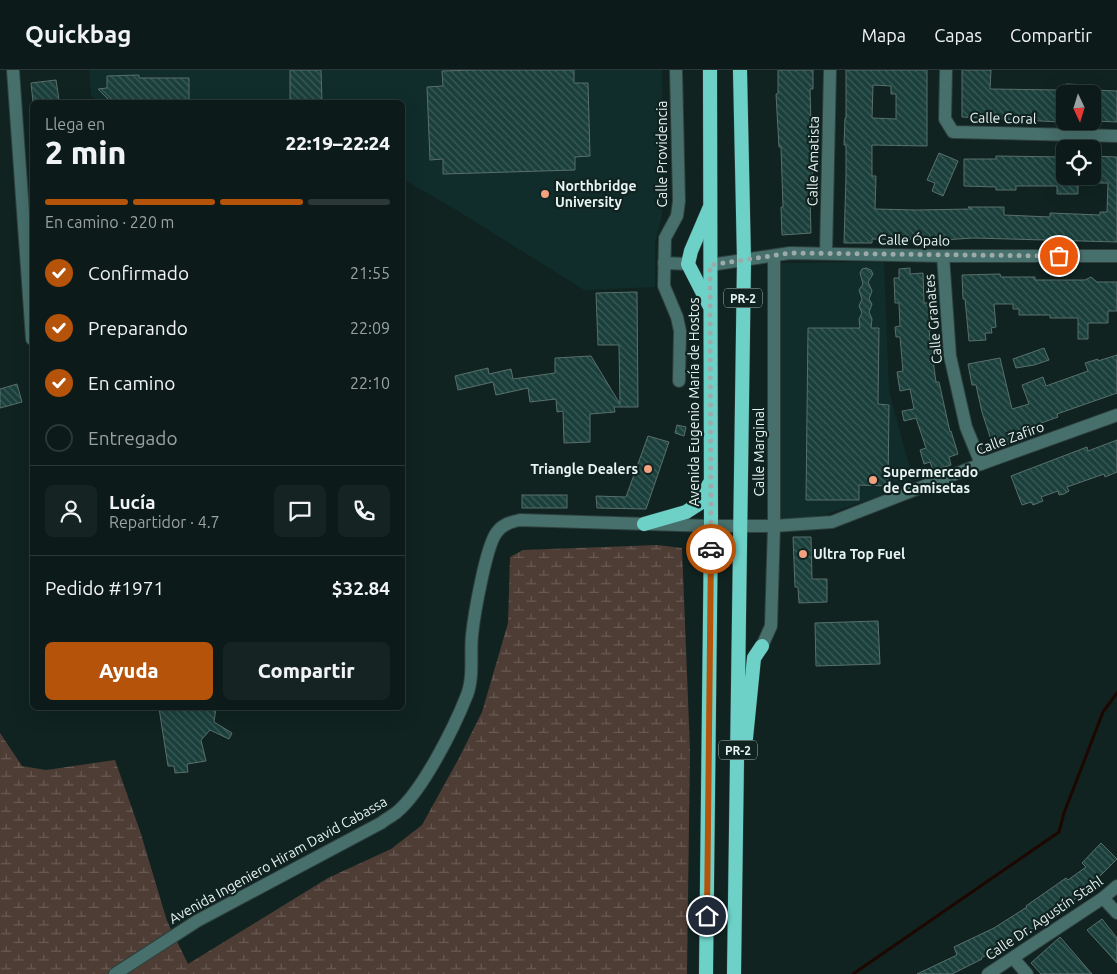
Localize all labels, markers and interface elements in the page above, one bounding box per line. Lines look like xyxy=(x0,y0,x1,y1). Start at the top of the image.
text: Quickbag xyxy=(25,21,131,48)
text: Mapa xyxy=(861,25,906,45)
text: Capas xyxy=(934,25,982,45)
text: Compartir xyxy=(1010,25,1092,45)
north arrow xyxy=(1056,85,1101,130)
map controls xyxy=(1056,85,1101,185)
street label: Calle Providencia xyxy=(654,100,670,208)
street label: Calle Coral xyxy=(969,109,1037,127)
text: Llega en xyxy=(45,115,105,133)
street label: Calle Amatista xyxy=(804,116,822,206)
text: 22:19–22:24 xyxy=(285,132,390,154)
text: 2 min xyxy=(45,134,126,170)
button: locate xyxy=(1056,140,1101,185)
place label: Northbridge University xyxy=(555,178,637,210)
marker: Northbridge University xyxy=(539,188,551,200)
text: En camino · 220 m xyxy=(45,213,174,231)
street label: Calle Ópalo xyxy=(878,230,950,249)
pin xyxy=(1038,235,1080,277)
icon: bag xyxy=(1045,242,1073,270)
icon: check xyxy=(45,259,73,287)
text: Confirmado xyxy=(88,262,189,284)
text: 21:55 xyxy=(350,264,390,282)
street label: Calle Granates xyxy=(921,273,945,365)
road number: PR-2 xyxy=(724,288,762,308)
street label: Avenida Eugenio María de Hostos xyxy=(686,297,702,507)
icon: check xyxy=(45,314,73,342)
text: Preparando xyxy=(88,317,188,339)
text: 22:09 xyxy=(350,319,390,337)
icon: check xyxy=(45,369,73,397)
text: En camino xyxy=(88,372,175,394)
text: 22:10 xyxy=(350,374,390,392)
street label: Calle Marginal xyxy=(751,407,767,497)
street label: Calle Zafiro xyxy=(974,418,1046,458)
text: Entregado xyxy=(88,427,178,449)
place label: Triangle Dealers xyxy=(531,461,638,477)
marker: Triangle Dealers xyxy=(642,463,654,475)
place label: Supermercado de Camisetas xyxy=(883,464,978,496)
marker: Supermercado de Camisetas xyxy=(867,474,879,486)
button: person xyxy=(45,485,97,537)
button: chat xyxy=(274,485,326,537)
button: phone xyxy=(338,485,390,537)
text: Lucía xyxy=(109,491,156,513)
text: Repartidor · 4.7 xyxy=(109,513,220,531)
courier xyxy=(686,524,736,574)
icon: car xyxy=(697,535,725,563)
place label: Ultra Top Fuel xyxy=(813,546,905,562)
marker: Ultra Top Fuel xyxy=(797,548,809,560)
text: Pedido #1971 xyxy=(45,577,164,599)
text: $32.84 xyxy=(332,577,390,599)
button: Ayuda xyxy=(45,642,213,700)
button: Compartir xyxy=(223,642,390,700)
road number: PR-2 xyxy=(719,740,757,760)
street label: Avenida Ingeniero Hiram David Cabassa xyxy=(166,793,390,927)
street label: Calle Dr. Agustín Stahl xyxy=(982,873,1106,963)
pin xyxy=(686,895,728,937)
icon: home xyxy=(693,902,721,930)

